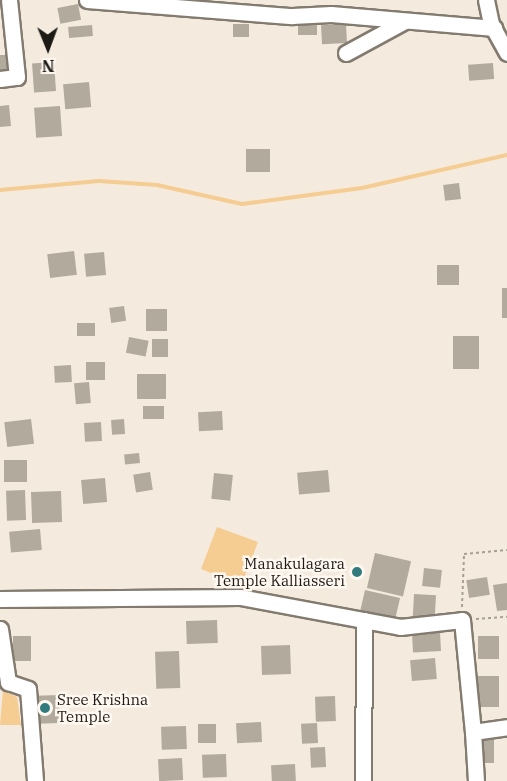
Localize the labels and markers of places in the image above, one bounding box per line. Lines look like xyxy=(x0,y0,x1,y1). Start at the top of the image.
place label: Manakulagara Temple Kalliasseri xyxy=(214,554,345,589)
marker: Manakulagara Temple Kalliasseri xyxy=(350,565,364,579)
place label: Sree Krishna Temple xyxy=(57,690,148,725)
marker: Sree Krishna Temple xyxy=(38,701,52,715)

